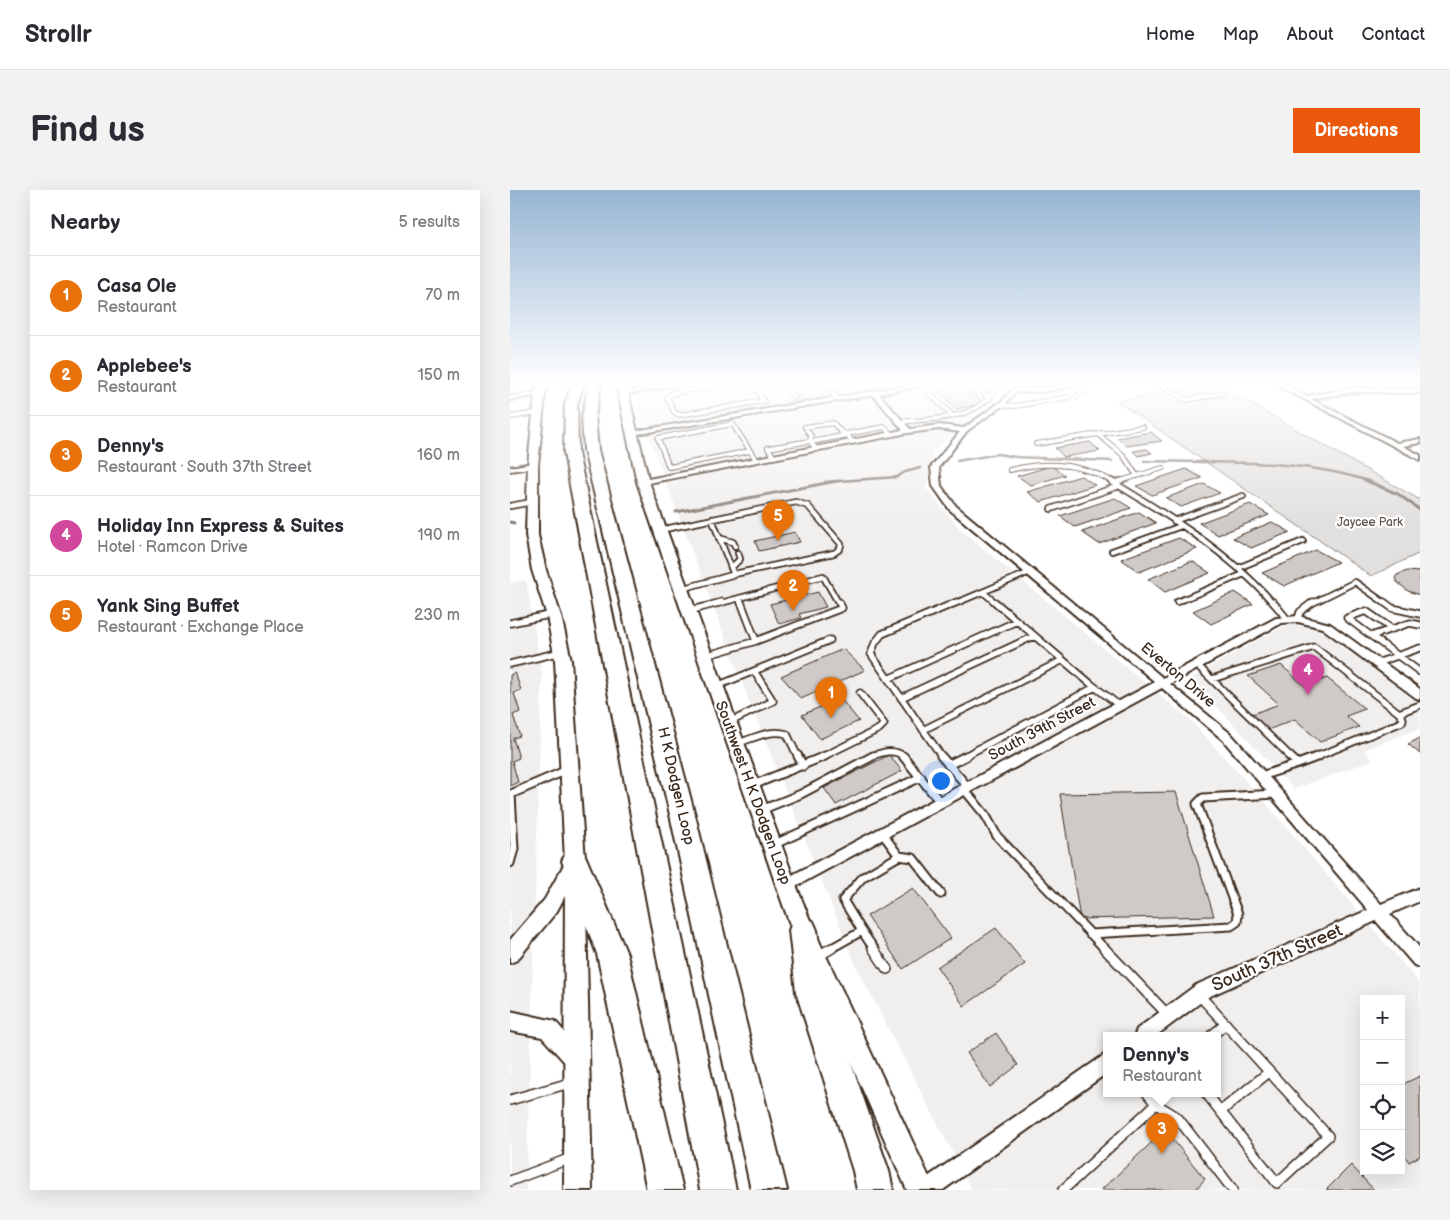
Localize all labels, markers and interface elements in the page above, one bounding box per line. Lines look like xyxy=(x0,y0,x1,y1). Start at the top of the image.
text: Strollr xyxy=(25,20,92,49)
text: Home xyxy=(1146,24,1195,45)
text: Map xyxy=(1223,24,1259,45)
text: About xyxy=(1287,24,1334,45)
text: Contact xyxy=(1362,24,1425,45)
button: Directions xyxy=(1293,108,1420,153)
text: Find us xyxy=(30,109,145,152)
text: Nearby xyxy=(50,210,120,235)
text: 5 results xyxy=(398,213,460,232)
text: Casa Ole xyxy=(97,275,176,298)
text: 1 xyxy=(63,286,69,305)
text: 70 m xyxy=(425,286,460,305)
text: Restaurant xyxy=(97,298,177,317)
text: Applebee's xyxy=(97,355,192,378)
text: 2 xyxy=(61,366,71,385)
text: 150 m xyxy=(418,366,460,385)
text: Restaurant xyxy=(97,378,177,397)
text: Denny's xyxy=(97,435,164,458)
text: 3 xyxy=(61,446,71,465)
text: 160 m xyxy=(417,446,460,465)
text: Restaurant · South 37th Street xyxy=(97,458,312,477)
pin: 5 xyxy=(762,500,794,541)
text: Holiday Inn Express & Suites xyxy=(97,515,344,538)
park label: Jaycee Park xyxy=(1337,515,1403,530)
text: 4 xyxy=(61,526,71,545)
text: 190 m xyxy=(418,526,460,545)
text: Hotel · Ramcon Drive xyxy=(97,538,248,557)
pin: 2 xyxy=(777,570,809,611)
text: Yank Sing Buffet xyxy=(97,595,239,618)
text: 5 xyxy=(61,606,71,625)
text: 230 m xyxy=(414,606,460,625)
text: Restaurant · Exchange Place xyxy=(97,618,304,637)
street label: Everton Drive xyxy=(1137,638,1219,712)
pin: 4 xyxy=(1292,654,1324,695)
pin: 1 xyxy=(815,677,847,718)
street label: South 39th Street xyxy=(985,693,1099,765)
street label: Southwest H K Dodgen Loop xyxy=(711,699,795,888)
street label: H K Dodgen Loop xyxy=(653,725,699,847)
your location xyxy=(928,768,954,794)
street label: South 37th Street xyxy=(1208,920,1346,996)
map controls xyxy=(1360,995,1405,1175)
button: + xyxy=(1360,995,1405,1040)
popup xyxy=(1103,1032,1221,1097)
button: − xyxy=(1360,1040,1405,1085)
text: Denny's xyxy=(1122,1044,1189,1067)
text: Restaurant xyxy=(1122,1067,1202,1086)
button: locate xyxy=(1360,1085,1405,1130)
pin: 3 xyxy=(1146,1113,1178,1154)
button: layers xyxy=(1360,1130,1405,1175)

